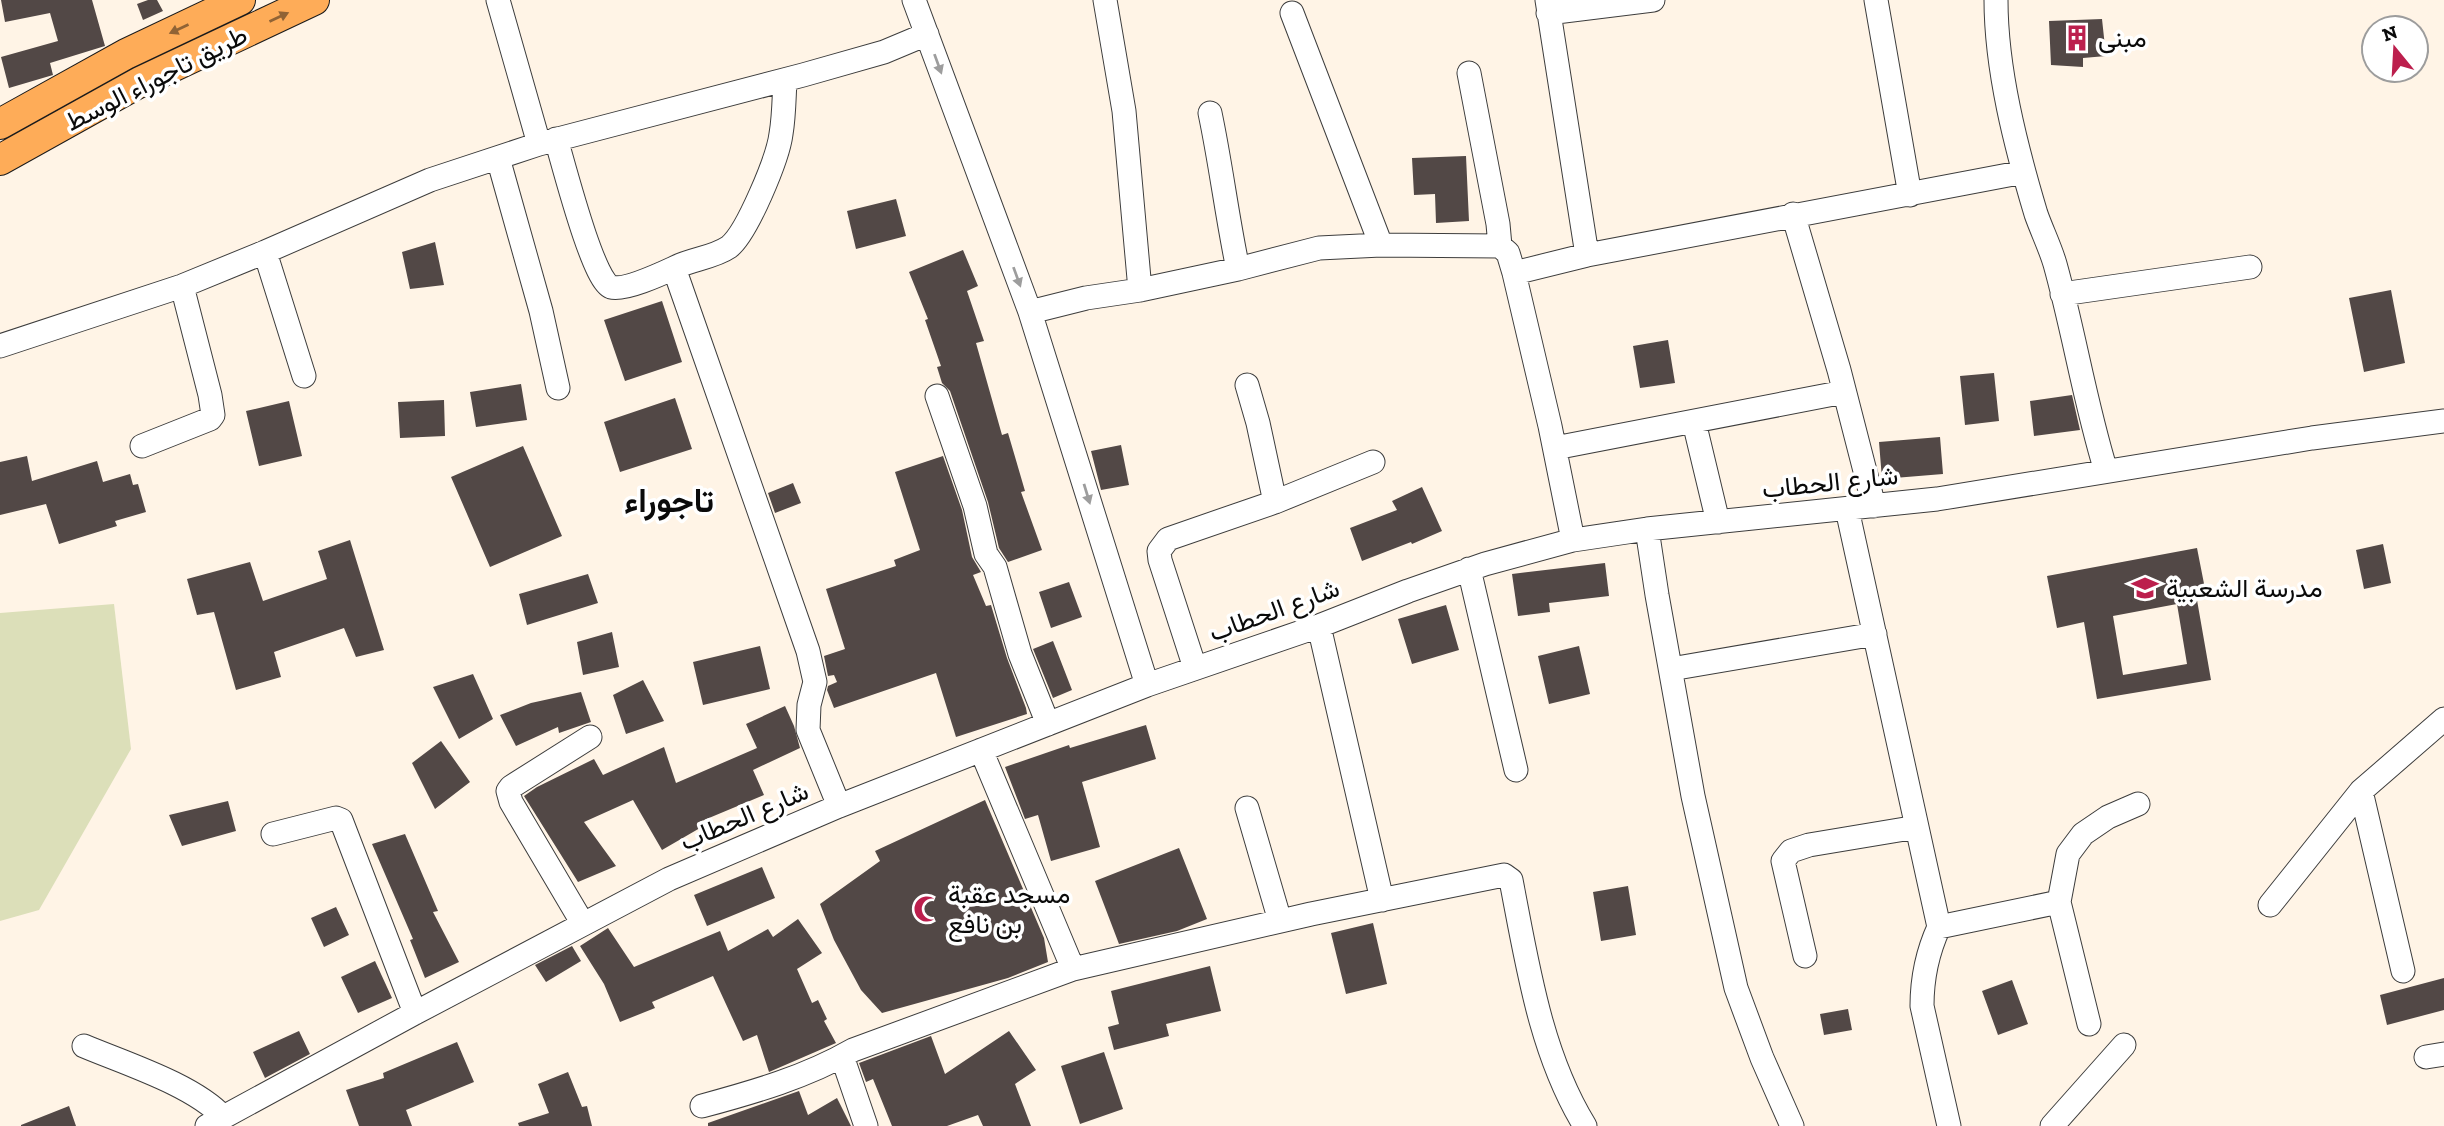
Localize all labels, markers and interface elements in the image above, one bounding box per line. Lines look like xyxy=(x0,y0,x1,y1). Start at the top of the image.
one-way arrow xyxy=(269,11,289,23)
north arrow xyxy=(2360,14,2430,84)
street label: طريق تاجوراء الوسط xyxy=(59,18,253,138)
text: N xyxy=(2379,20,2400,46)
place label: مبنى xyxy=(2098,22,2147,54)
one-way arrow xyxy=(169,23,189,35)
building icon: مبنى xyxy=(2062,23,2092,53)
one-way arrow xyxy=(933,54,944,75)
one-way arrow xyxy=(1012,267,1023,288)
street label: شارع الحطاب xyxy=(1760,459,1900,507)
district label: تاجوراء xyxy=(624,481,714,521)
one-way arrow xyxy=(1082,484,1092,505)
street label: شارع الحطاب xyxy=(1204,572,1344,650)
place label: مدرسة الشعبية xyxy=(2166,572,2323,604)
school or university icon: مدرسة الشعبية xyxy=(2130,573,2160,603)
street label: شارع الحطاب xyxy=(675,775,814,859)
place label: مسجد عقبة بن نافع xyxy=(948,878,1070,942)
mosque icon: مسجد عقبة بن نافع xyxy=(912,894,942,924)

